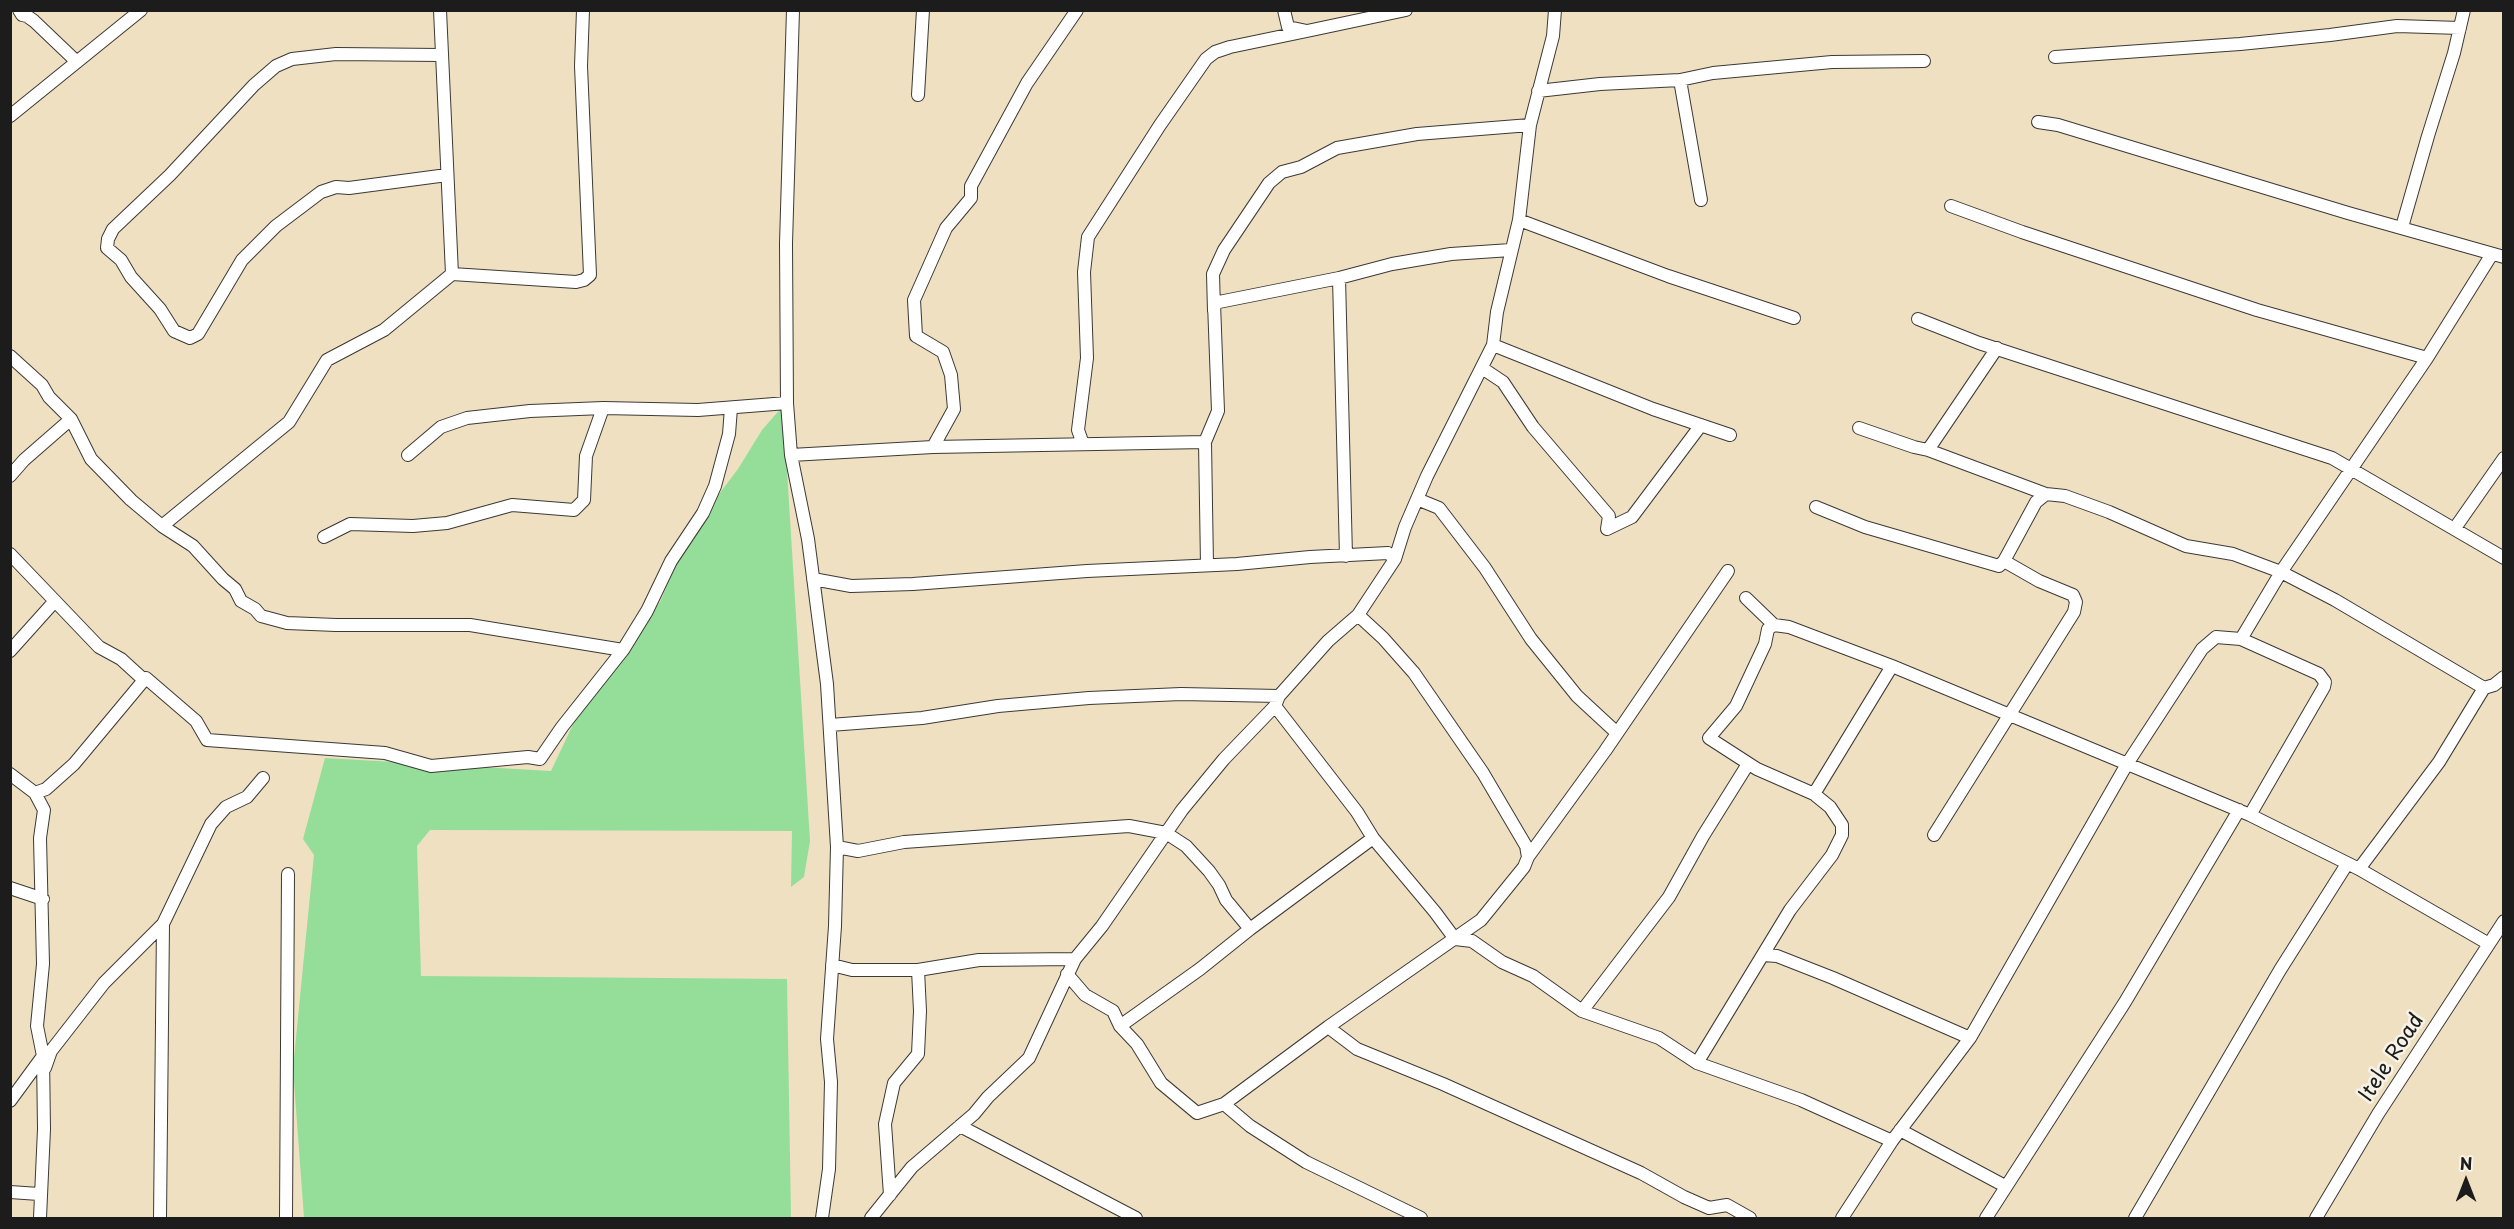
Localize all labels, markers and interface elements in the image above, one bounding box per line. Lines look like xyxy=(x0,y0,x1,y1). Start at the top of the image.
street label: Itele Road xyxy=(2354,1009,2430,1107)
north arrow xyxy=(2436,1151,2496,1211)
text: N xyxy=(2460,1151,2472,1175)

